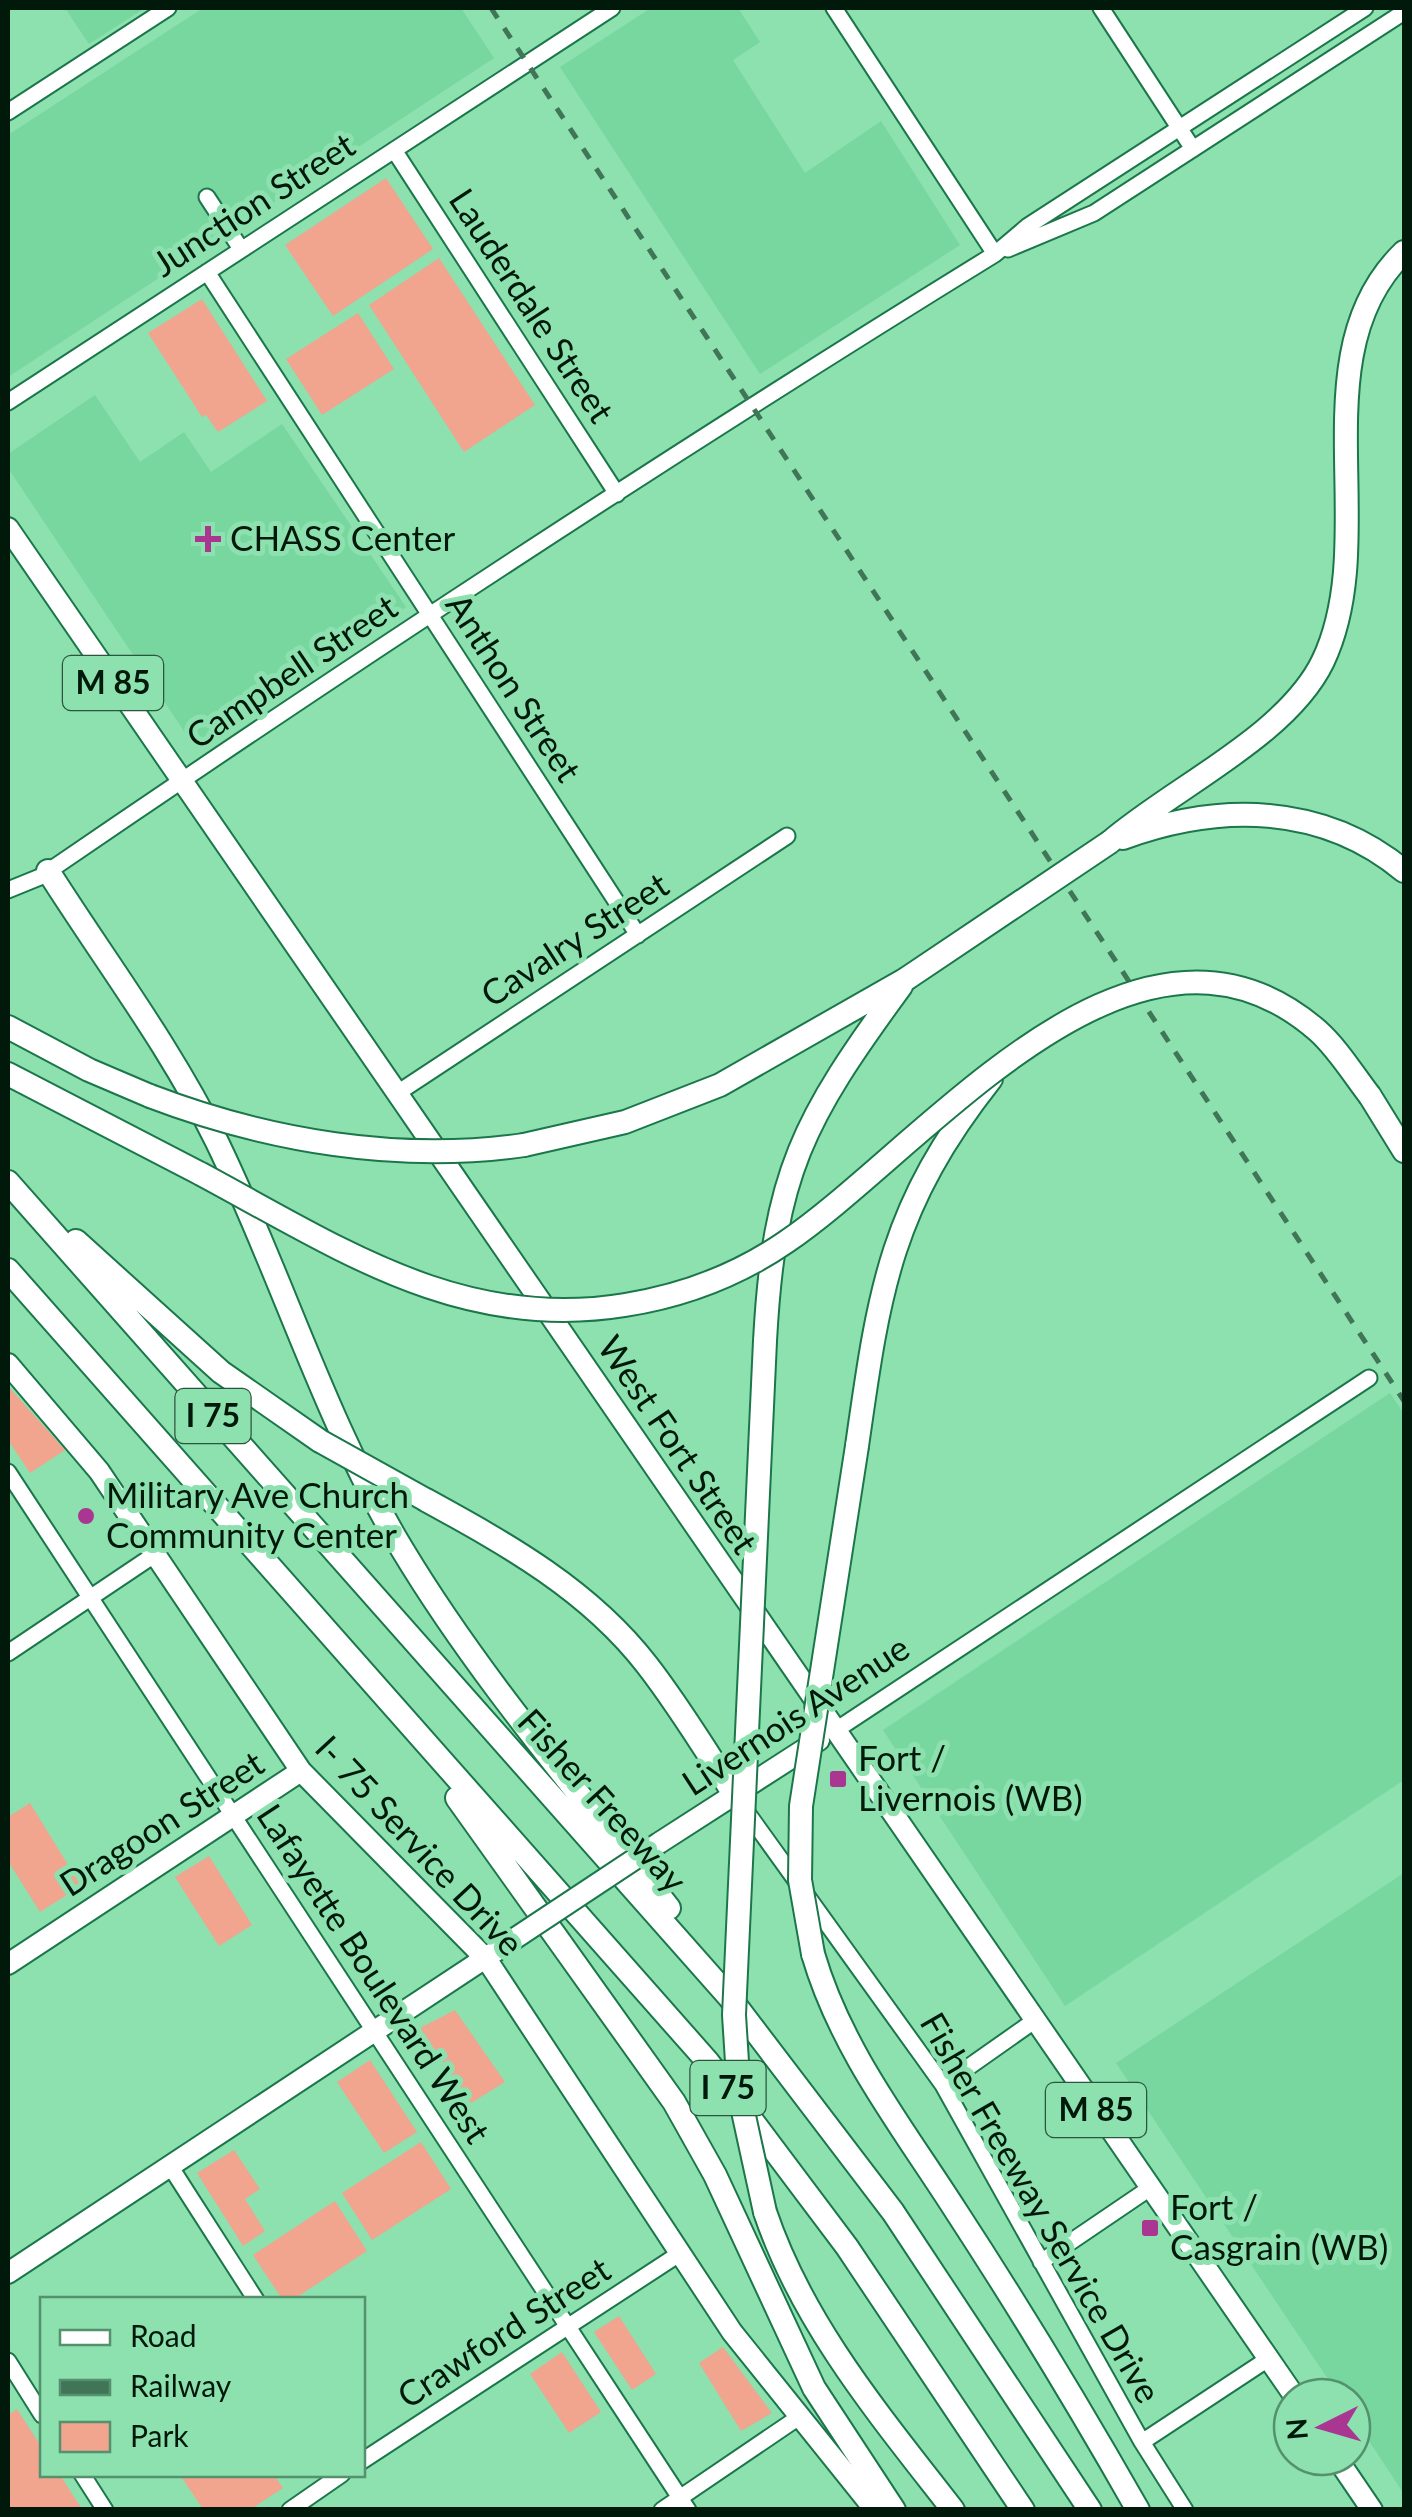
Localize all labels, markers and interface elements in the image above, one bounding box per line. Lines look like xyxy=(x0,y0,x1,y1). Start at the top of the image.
street label: Junction Street xyxy=(144,122,362,284)
street label: Lauderdale Street xyxy=(442,180,624,430)
place label: CHASS Center xyxy=(230,516,455,558)
marker: CHASS Center xyxy=(195,526,221,552)
street label: Campbell Street xyxy=(178,584,405,756)
street label: Anthon Street xyxy=(438,585,591,789)
road number: M 85 xyxy=(63,656,163,710)
street label: Cavalry Street xyxy=(472,862,676,1014)
street label: West Fort Street xyxy=(590,1327,767,1561)
road number: I 75 xyxy=(176,1389,250,1443)
place label: Military Ave Church Community Center xyxy=(106,1473,409,1555)
marker: Military Ave Church Community Center xyxy=(75,1505,97,1527)
street label: Livernois Avenue xyxy=(674,1625,916,1803)
street label: Fisher Freeway xyxy=(510,1700,697,1900)
street label: I- 75 Service Drive xyxy=(308,1726,533,1963)
place label: Fort / Livernois (WB) xyxy=(858,1736,1083,1818)
street label: Dragoon Street xyxy=(51,1741,271,1904)
marker: Fort / Livernois (WB) xyxy=(827,1768,849,1790)
street label: Lafayette Boulevard West xyxy=(249,1796,500,2150)
street label: Fisher Freeway Service Drive xyxy=(913,2004,1171,2410)
road number: I 75 xyxy=(690,2061,766,2115)
road number: M 85 xyxy=(1046,2083,1146,2137)
place label: Fort / Casgrain (WB) xyxy=(1170,2185,1388,2267)
marker: Fort / Casgrain (WB) xyxy=(1139,2217,1161,2239)
street label: Crawford Street xyxy=(389,2247,617,2416)
legend xyxy=(40,2297,365,2477)
text: Road xyxy=(130,2317,197,2353)
text: Railway xyxy=(130,2367,232,2403)
north arrow xyxy=(1272,2377,1372,2477)
text: Park xyxy=(130,2417,189,2453)
text: N xyxy=(1278,2417,1314,2441)

